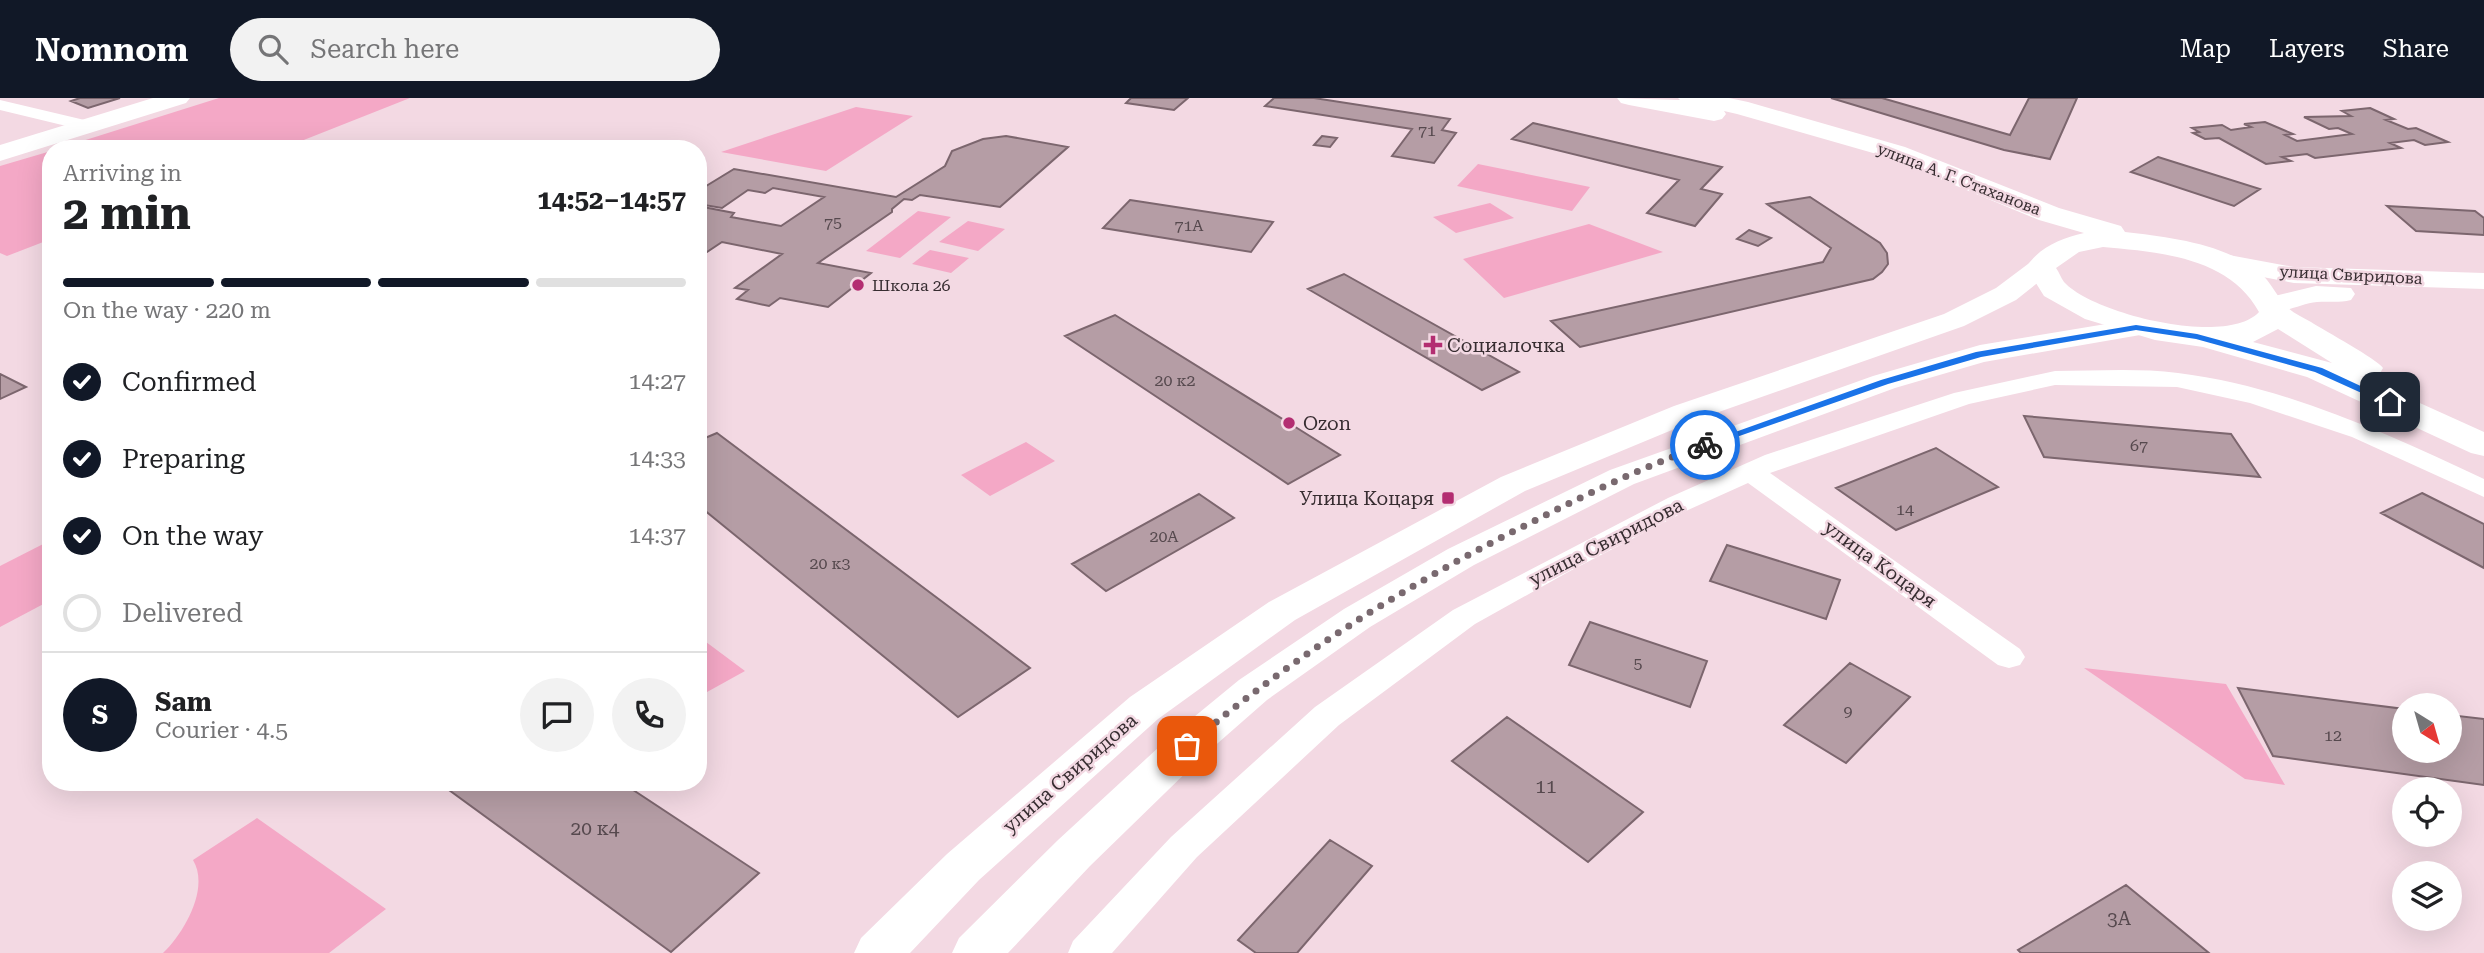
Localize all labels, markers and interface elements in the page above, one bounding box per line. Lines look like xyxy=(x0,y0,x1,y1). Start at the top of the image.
search box xyxy=(230,18,720,81)
text: Nomnom xyxy=(35,30,188,69)
icon: search xyxy=(254,30,292,68)
text: Search here xyxy=(310,34,459,64)
text: Map xyxy=(2180,35,2231,63)
text: Layers xyxy=(2269,35,2345,63)
text: Share xyxy=(2383,35,2449,63)
house number: 71 xyxy=(1418,121,1436,140)
street label: улица А. Г. Стаханова xyxy=(1875,139,2044,219)
text: Arriving in xyxy=(63,160,182,187)
text: 14:52–14:57 xyxy=(537,185,686,215)
text: 2 min xyxy=(63,186,191,240)
house number: 75 xyxy=(824,213,842,232)
house number: 71А xyxy=(1174,216,1204,235)
street label: улица Свиридова xyxy=(2279,262,2423,288)
place label: Школа 26 xyxy=(872,276,951,295)
marker: Школа 26 xyxy=(850,277,866,293)
text: On the way · 220 m xyxy=(63,297,271,324)
place label: Социалочка xyxy=(1447,334,1566,357)
marker: Социалочка xyxy=(1425,337,1441,353)
icon: check xyxy=(63,363,101,401)
text: Confirmed xyxy=(122,367,257,397)
text: 14:27 xyxy=(629,368,686,395)
house number: 20 к2 xyxy=(1154,371,1196,390)
pin xyxy=(2360,372,2420,432)
icon: home xyxy=(2371,383,2409,421)
courier xyxy=(1670,410,1740,480)
place label: Ozon xyxy=(1303,412,1351,435)
marker: Ozon xyxy=(1281,415,1297,431)
icon: bike xyxy=(1686,426,1724,464)
house number: 67 xyxy=(2130,436,2148,455)
icon: check xyxy=(63,440,101,478)
text: Preparing xyxy=(122,444,245,474)
text: 14:33 xyxy=(629,445,686,472)
place label: Улица Коцаря xyxy=(1299,487,1434,510)
marker: Улица Коцаря xyxy=(1440,490,1456,506)
street label: улица Свиридова xyxy=(1525,493,1688,591)
house number: 14 xyxy=(1896,500,1914,519)
street label: улица Коцаря xyxy=(1819,515,1941,613)
icon: check xyxy=(63,517,101,555)
text: On the way xyxy=(122,521,263,551)
text: 14:37 xyxy=(629,522,686,549)
house number: 20А xyxy=(1149,527,1179,546)
house number: 20 к3 xyxy=(809,554,851,573)
text: Delivered xyxy=(122,598,243,628)
house number: 5 xyxy=(1634,654,1643,673)
button: chat xyxy=(520,678,594,752)
button: phone xyxy=(612,678,686,752)
text: Sam xyxy=(155,687,212,717)
north arrow xyxy=(2392,693,2462,763)
map controls xyxy=(2392,693,2462,931)
text: S xyxy=(92,700,108,730)
house number: 9 xyxy=(1844,702,1853,721)
street label: улица Свиридова xyxy=(998,708,1142,837)
pin xyxy=(1157,716,1217,776)
text: Courier · 4.5 xyxy=(155,717,288,744)
house number: 12 xyxy=(2324,726,2342,745)
icon: bag xyxy=(1168,727,1206,765)
house number: 11 xyxy=(1535,775,1557,798)
button: locate xyxy=(2392,777,2462,847)
house number: 20 к4 xyxy=(571,817,620,840)
button: layers xyxy=(2392,861,2462,931)
house number: 3А xyxy=(2107,907,2132,930)

